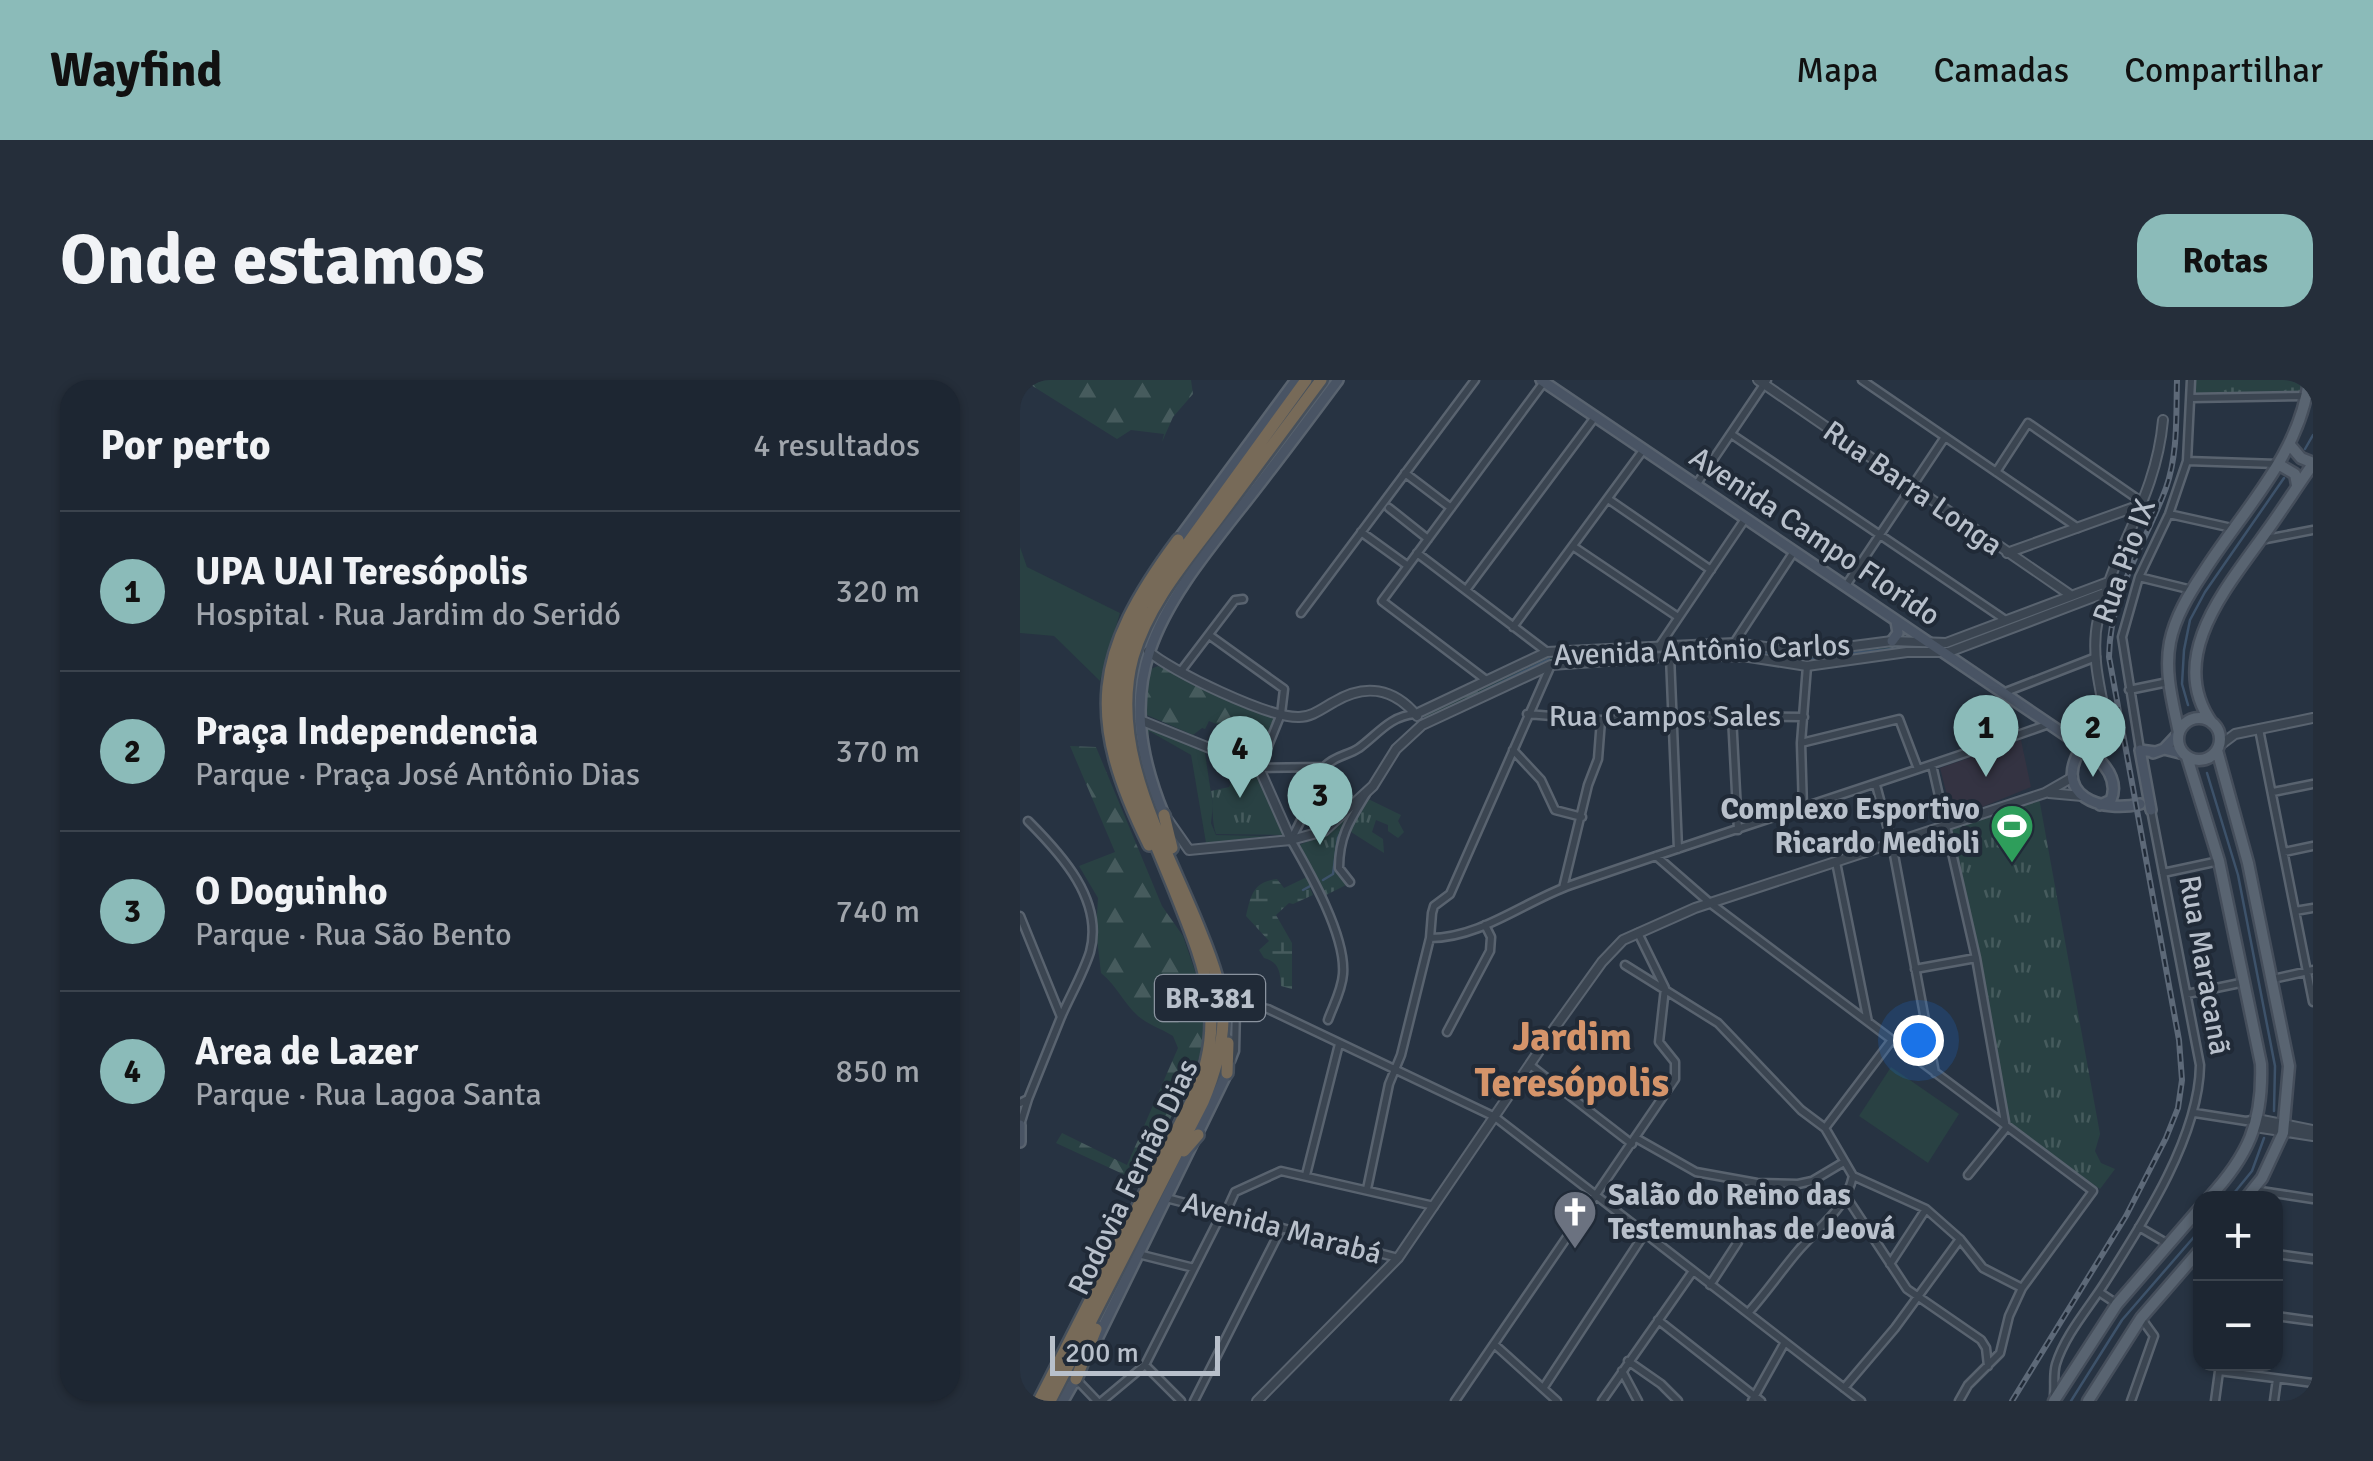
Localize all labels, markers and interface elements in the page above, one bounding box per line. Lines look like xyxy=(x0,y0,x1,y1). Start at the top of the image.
text: Wayfind xyxy=(50,41,222,100)
text: Mapa xyxy=(1796,49,1878,92)
text: Camadas xyxy=(1933,49,2069,92)
text: Compartilhar xyxy=(2124,49,2323,92)
button: Rotas xyxy=(2137,214,2313,307)
text: Onde estamos xyxy=(60,217,485,303)
street label: Rua Barra Longa xyxy=(1816,413,2010,564)
text: Por perto xyxy=(100,420,271,471)
text: 4 resultados xyxy=(753,426,920,465)
street label: Avenida Campo Florido xyxy=(1682,439,1947,634)
street label: Rua Pio IX xyxy=(2085,494,2164,628)
text: UPA UAI Teresópolis xyxy=(195,548,528,595)
text: 1 xyxy=(124,572,141,611)
text: 320 m xyxy=(836,572,920,611)
text: Hospital · Rua Jardim do Seridó xyxy=(195,595,621,634)
street label: Avenida Antônio Carlos xyxy=(1553,627,1851,674)
pin: 1 xyxy=(1954,694,2018,777)
pin: 2 xyxy=(2060,694,2126,777)
street label: Rua Campos Sales xyxy=(1549,698,1781,735)
text: Praça Independencia xyxy=(195,708,538,755)
pin: 4 xyxy=(1208,716,1272,798)
text: 2 xyxy=(124,732,141,771)
text: 370 m xyxy=(836,732,920,771)
text: Parque · Praça José Antônio Dias xyxy=(195,755,640,794)
pin: 3 xyxy=(1288,762,1352,845)
place label: Complexo Esportivo Ricardo Medioli xyxy=(1720,791,1980,862)
sports icon: Complexo Esportivo Ricardo Medioli xyxy=(1989,803,2035,864)
text: O Doguinho xyxy=(195,868,388,915)
street label: Rua Maracanã xyxy=(2170,872,2239,1058)
text: 3 xyxy=(124,892,141,931)
text: 740 m xyxy=(836,892,920,931)
text: Parque · Rua São Bento xyxy=(195,915,512,954)
road number: BR-381 xyxy=(1155,975,1265,1021)
district label: Jardim Teresópolis xyxy=(1475,1012,1669,1108)
your location xyxy=(1893,1015,1944,1066)
text: Area de Lazer xyxy=(195,1028,418,1075)
text: 4 xyxy=(124,1052,141,1091)
text: 850 m xyxy=(836,1052,920,1091)
street label: Rodovia Fernão Dias xyxy=(1060,1053,1207,1301)
text: Parque · Rua Lagoa Santa xyxy=(195,1075,542,1114)
place label: Salão do Reino das Testemunhas de Jeová xyxy=(1608,1177,1895,1248)
street label: Avenida Marabá xyxy=(1178,1184,1386,1273)
church icon: Salão do Reino das Testemunhas de Jeová xyxy=(1552,1189,1598,1250)
map controls xyxy=(2193,1191,2283,1371)
button: + xyxy=(2193,1191,2283,1281)
button: − xyxy=(2193,1281,2283,1371)
scale bar xyxy=(1050,1331,1220,1376)
text: 200 m xyxy=(1065,1336,1139,1370)

